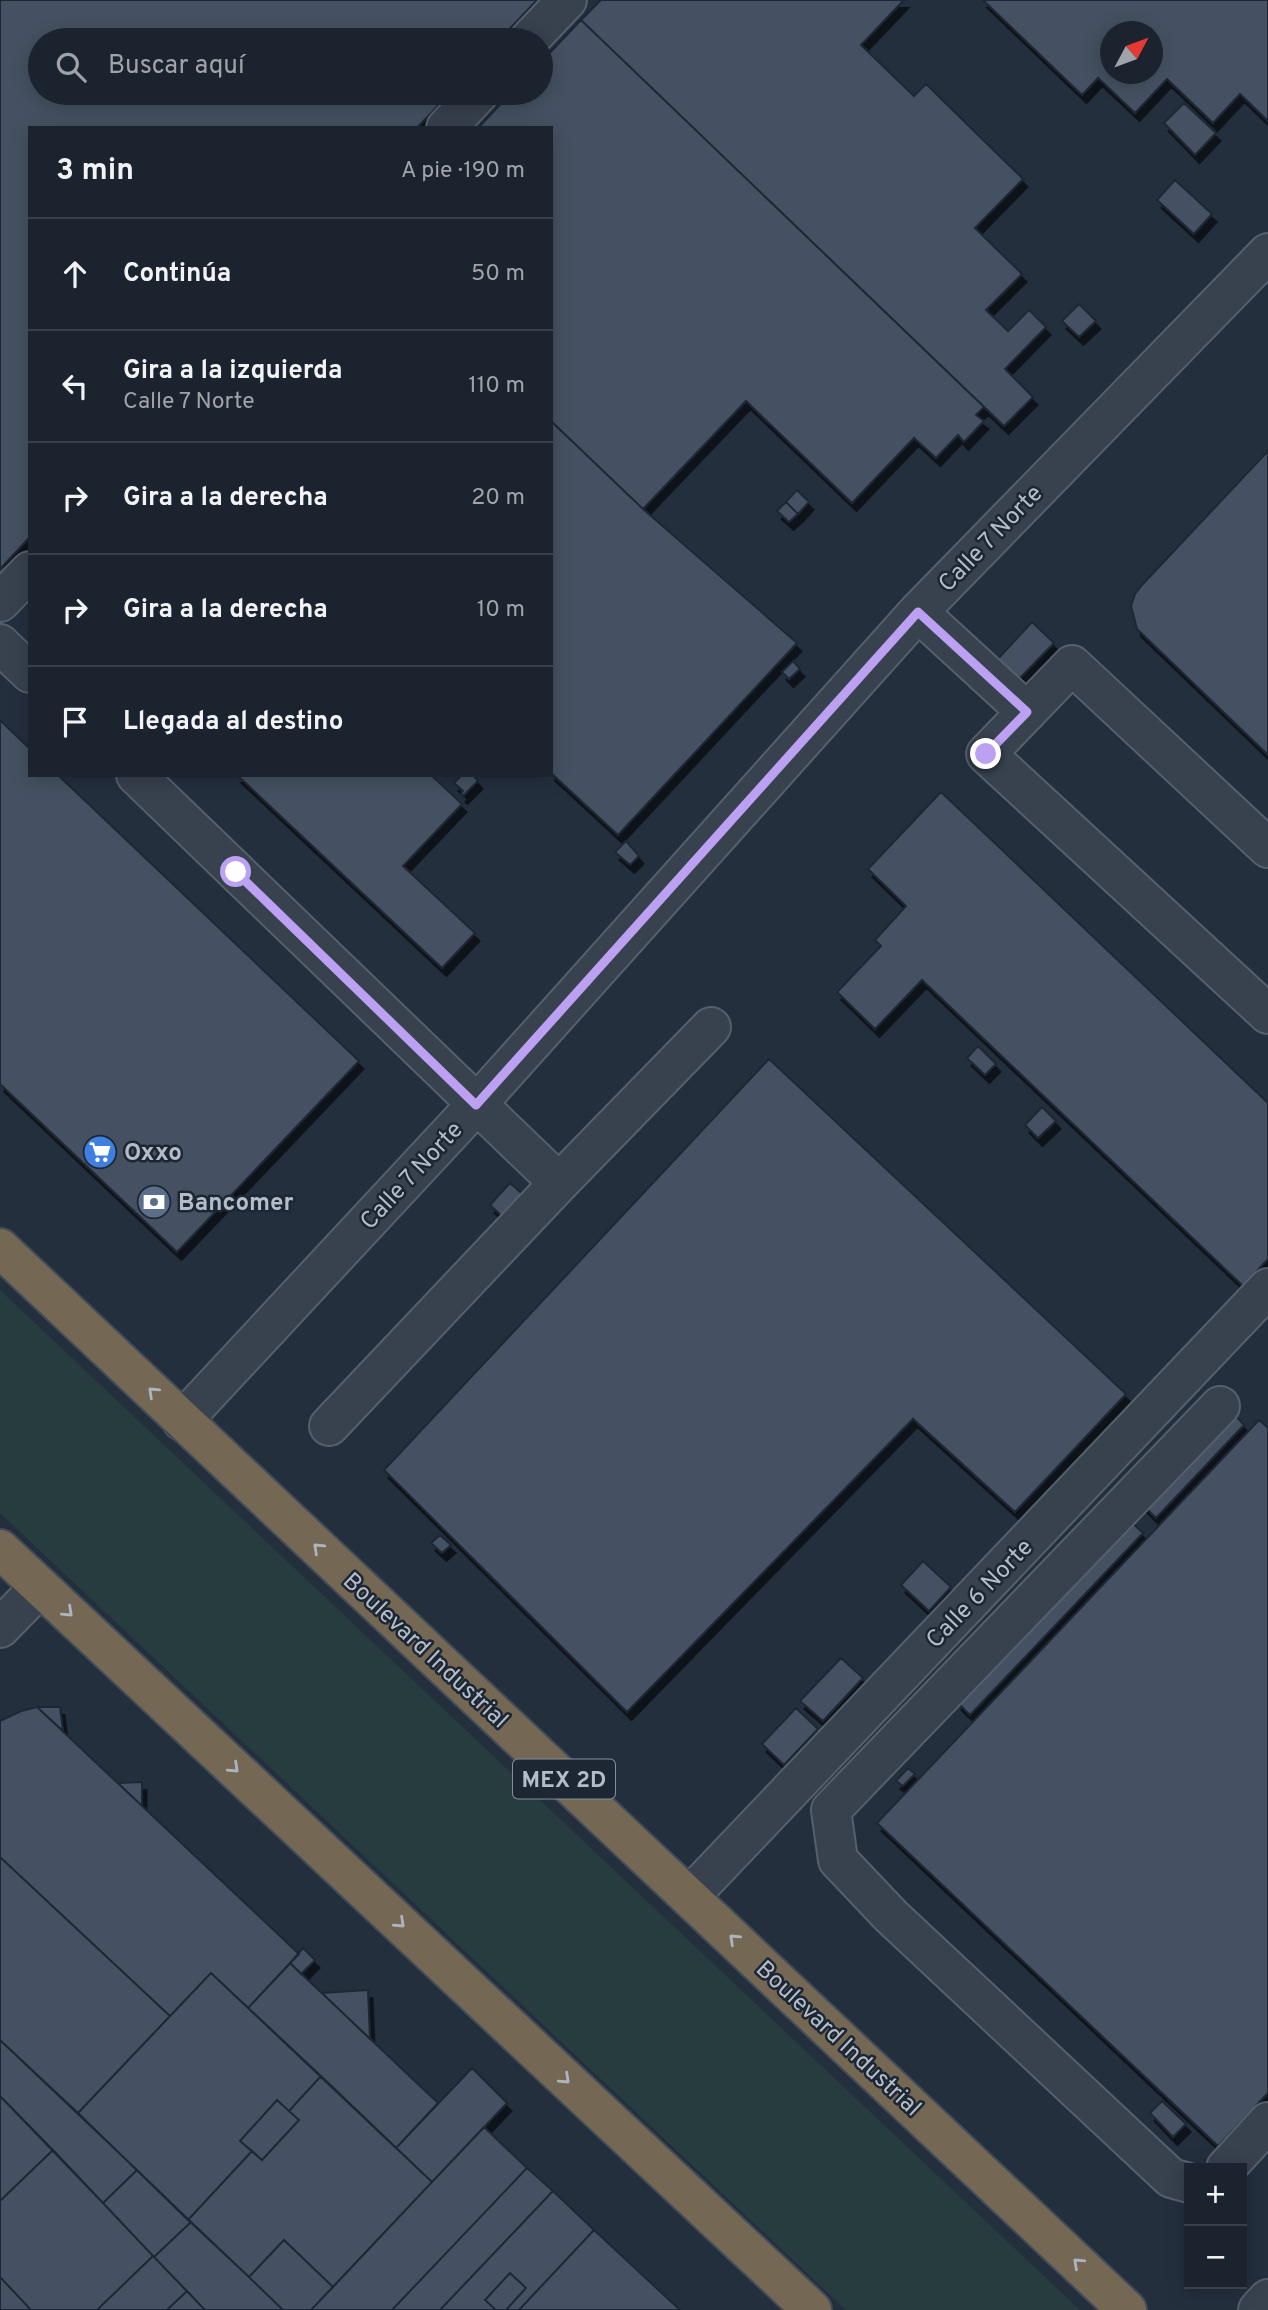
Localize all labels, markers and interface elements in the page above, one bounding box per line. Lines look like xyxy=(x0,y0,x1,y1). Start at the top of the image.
north arrow xyxy=(1100,21,1163,84)
search box xyxy=(28,28,553,105)
icon: search xyxy=(52,48,90,86)
text: Buscar aquí xyxy=(108,50,245,83)
text: 3 min xyxy=(56,153,134,190)
text: A pie · 190 m xyxy=(401,157,525,186)
icon: ahead xyxy=(56,255,94,293)
text: Continúa xyxy=(123,258,231,291)
text: 50 m xyxy=(471,260,525,289)
text: Gira a la izquierda xyxy=(123,355,342,388)
icon: left xyxy=(56,367,94,405)
text: 110 m xyxy=(468,372,525,401)
text: Calle 7 Norte xyxy=(123,388,255,417)
icon: right xyxy=(56,479,94,517)
street label: Calle 7 Norte xyxy=(933,480,1050,599)
text: Gira a la derecha xyxy=(123,482,328,515)
text: 20 m xyxy=(471,484,525,513)
icon: right xyxy=(56,591,94,629)
text: Gira a la derecha xyxy=(123,594,328,627)
text: 10 m xyxy=(477,596,525,625)
icon: arrive xyxy=(56,703,94,741)
text: Llegada al destino xyxy=(123,706,343,739)
route end xyxy=(970,738,1001,769)
route start xyxy=(220,856,251,887)
street label: Calle 7 Norte xyxy=(355,1116,470,1237)
supermarket icon: Oxxo xyxy=(81,1133,119,1171)
place label: Oxxo xyxy=(124,1139,182,1169)
bank icon: Bancomer xyxy=(135,1183,173,1221)
place label: Bancomer xyxy=(178,1189,293,1219)
one-way arrow xyxy=(148,1388,161,1401)
street label: Calle 6 Norte xyxy=(921,1533,1040,1656)
one-way arrow xyxy=(313,1544,326,1557)
street label: Boulevard Industrial xyxy=(336,1567,514,1736)
one-way arrow xyxy=(60,1604,73,1617)
one-way arrow xyxy=(225,1759,238,1772)
road number: MEX 2D xyxy=(513,1760,615,1798)
one-way arrow xyxy=(391,1915,404,1928)
one-way arrow xyxy=(729,1935,742,1948)
street label: Boulevard Industrial xyxy=(749,1955,927,2124)
one-way arrow xyxy=(557,2071,570,2083)
map controls xyxy=(1184,2163,1247,2289)
button: + xyxy=(1184,2163,1247,2226)
button: − xyxy=(1184,2226,1247,2289)
one-way arrow xyxy=(1073,2259,1086,2272)

